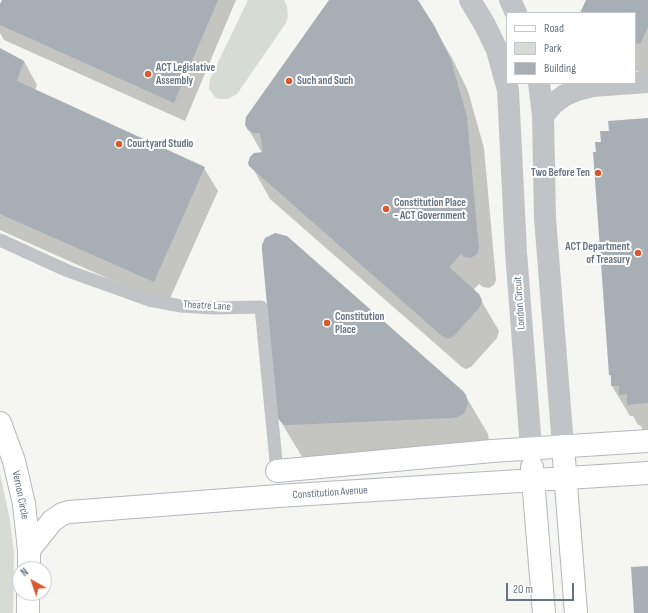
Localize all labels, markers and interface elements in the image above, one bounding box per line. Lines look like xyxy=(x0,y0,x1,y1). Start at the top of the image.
legend xyxy=(506,12,636,84)
text: Road xyxy=(544,21,564,36)
text: Park xyxy=(544,41,562,56)
place label: ACT Legislative Assembly xyxy=(156,61,215,87)
text: Building xyxy=(544,61,576,76)
marker: ACT Legislative Assembly xyxy=(143,69,153,79)
place label: Such and Such xyxy=(297,74,353,88)
marker: Such and Such xyxy=(284,76,294,86)
place label: Courtyard Studio xyxy=(127,137,193,151)
marker: Courtyard Studio xyxy=(114,139,124,149)
place label: Two Before Ten xyxy=(531,166,590,180)
marker: Two Before Ten xyxy=(593,168,603,178)
place label: Constitution Place - ACT Government xyxy=(394,196,466,222)
marker: Constitution Place - ACT Government xyxy=(381,204,391,214)
place label: ACT Department of Treasury xyxy=(565,240,630,266)
marker: ACT Department of Treasury xyxy=(633,248,643,258)
street label: London Circuit xyxy=(512,276,528,330)
street label: Theatre Lane xyxy=(183,298,231,314)
place label: Constitution Place xyxy=(335,310,384,336)
marker: Constitution Place xyxy=(322,318,332,328)
street label: Vernon Circle xyxy=(9,470,31,520)
street label: Constitution Avenue xyxy=(292,484,368,502)
north arrow xyxy=(12,561,52,601)
text: N xyxy=(18,565,31,579)
scale bar xyxy=(508,575,576,601)
text: 20 m xyxy=(513,582,533,597)

